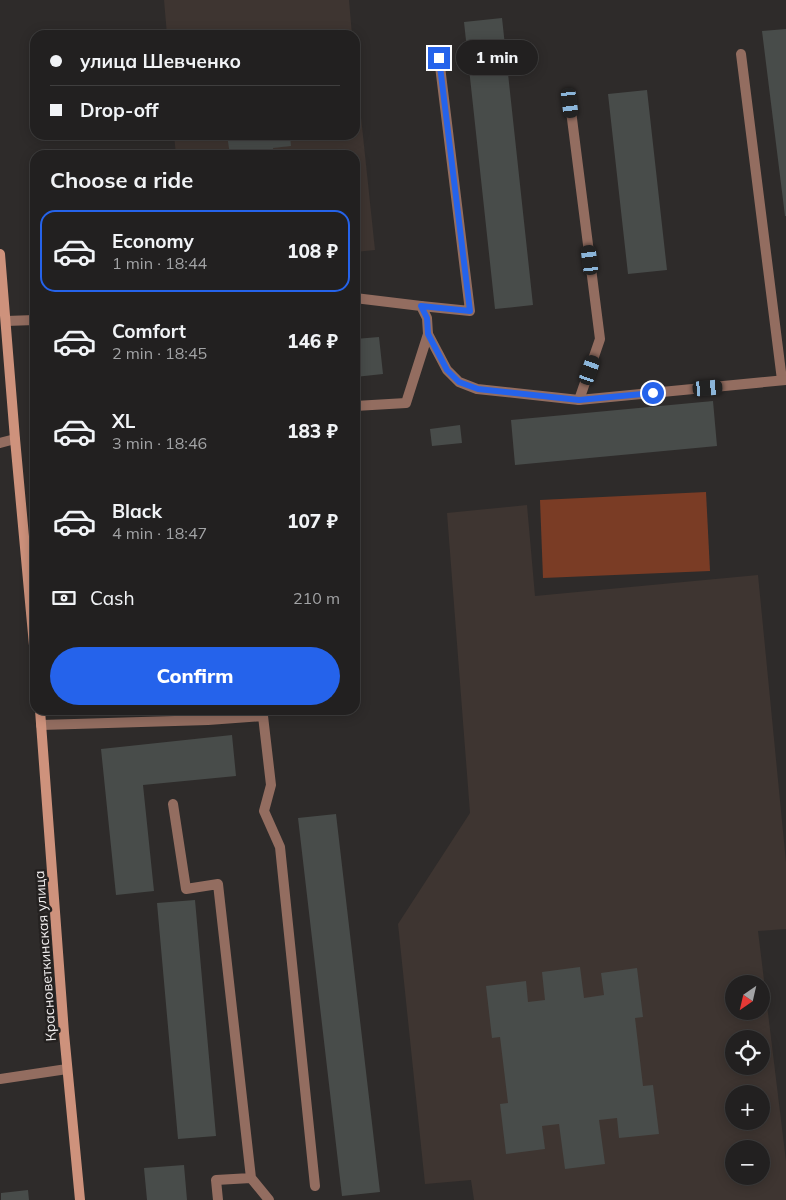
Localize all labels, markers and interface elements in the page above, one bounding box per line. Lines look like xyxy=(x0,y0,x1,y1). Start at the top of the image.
callout: 1 min xyxy=(456,40,539,76)
route end xyxy=(428,47,450,69)
text: 1 min xyxy=(476,47,518,67)
text: улица Шевченко xyxy=(80,49,241,73)
car xyxy=(560,87,579,119)
text: Drop-off xyxy=(80,98,158,122)
text: Choose a ride xyxy=(50,166,193,194)
icon: car xyxy=(52,229,97,274)
text: Economy xyxy=(112,229,194,253)
text: 108 ₽ xyxy=(287,239,338,263)
car xyxy=(580,244,599,276)
text: 1 min · 18:44 xyxy=(112,253,207,273)
icon: car xyxy=(52,319,97,364)
text: Comfort xyxy=(112,319,186,343)
text: 146 ₽ xyxy=(287,329,338,353)
text: 2 min · 18:45 xyxy=(112,343,207,363)
car xyxy=(578,353,601,387)
car xyxy=(692,379,723,397)
route start xyxy=(642,382,664,404)
icon: car xyxy=(52,409,97,454)
text: XL xyxy=(112,409,135,433)
text: 183 ₽ xyxy=(287,419,338,443)
text: 3 min · 18:46 xyxy=(112,433,207,453)
icon: car xyxy=(52,499,97,544)
text: Black xyxy=(112,499,162,523)
text: 107 ₽ xyxy=(287,509,338,533)
text: 4 min · 18:47 xyxy=(112,523,207,543)
icon: cash xyxy=(50,584,78,612)
text: Cash xyxy=(90,586,135,610)
text: 210 m xyxy=(293,588,340,608)
button: Confirm xyxy=(50,647,340,705)
street label: Красноветкинская улица xyxy=(30,870,60,1042)
north arrow xyxy=(725,975,770,1020)
map controls xyxy=(725,975,770,1185)
button: locate xyxy=(725,1030,770,1075)
button: + xyxy=(725,1085,770,1130)
button: − xyxy=(725,1140,770,1185)

